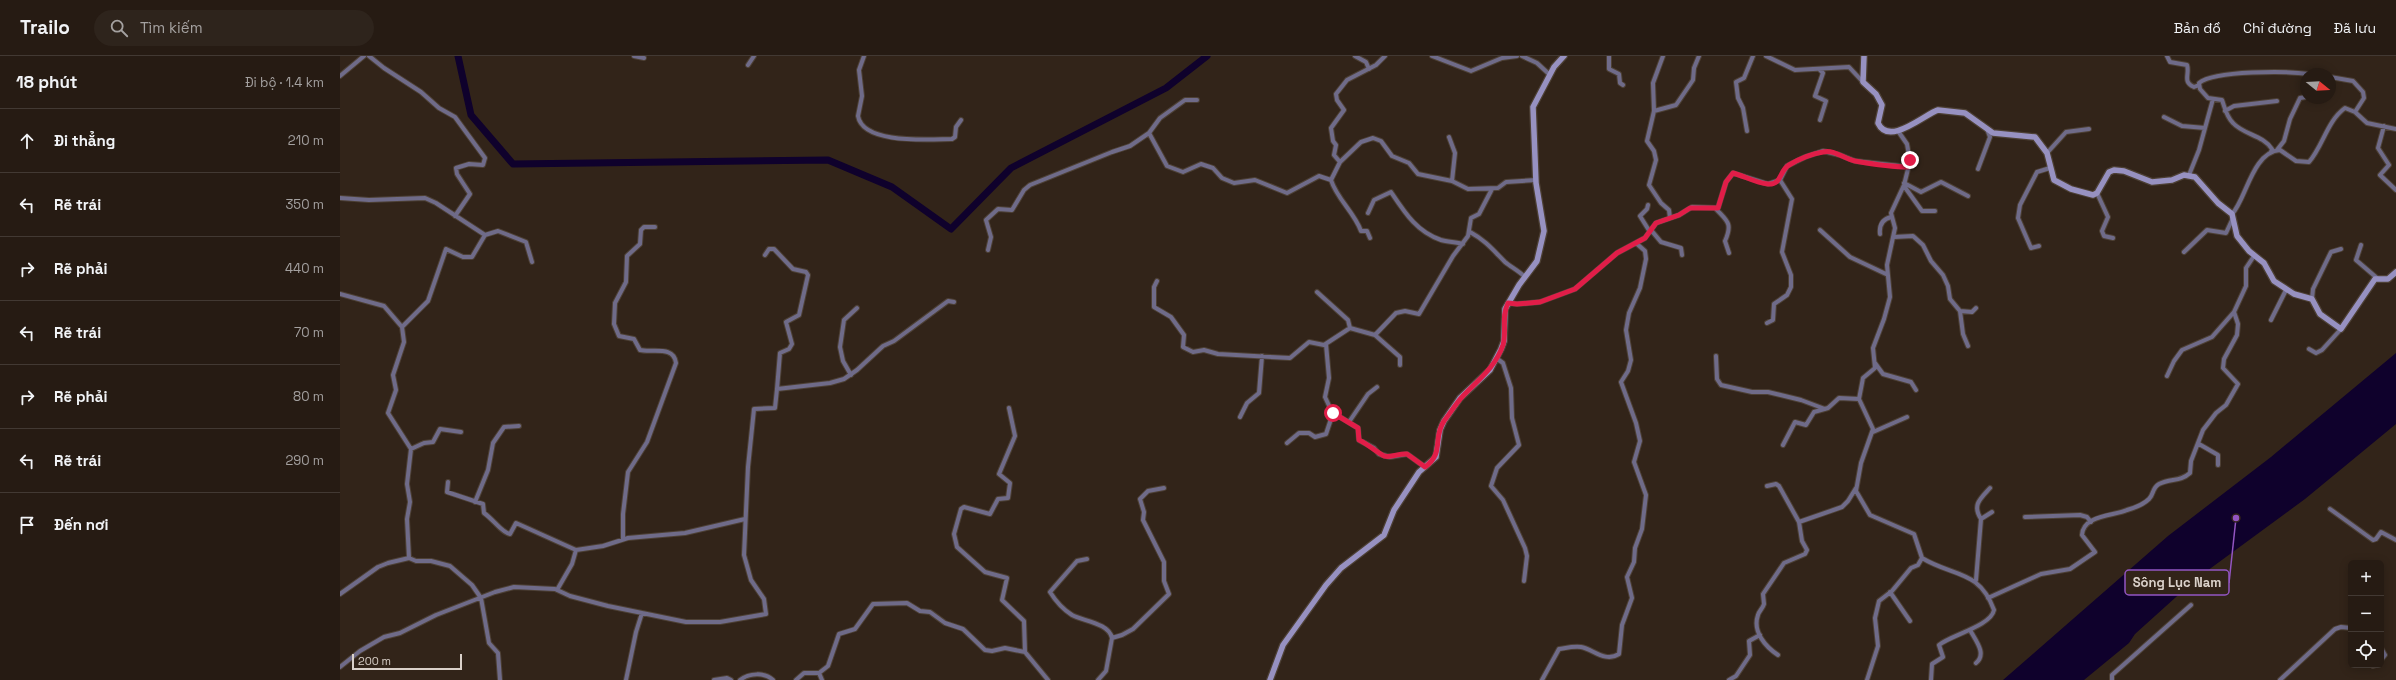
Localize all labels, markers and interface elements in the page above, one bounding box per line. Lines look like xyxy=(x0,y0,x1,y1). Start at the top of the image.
search box xyxy=(94,10,374,46)
text: Trailo xyxy=(20,15,70,40)
icon: search xyxy=(108,17,130,39)
text: Tìm kiếm xyxy=(140,18,203,37)
text: Bản đồ xyxy=(2174,19,2221,37)
text: Chỉ đường xyxy=(2243,19,2312,37)
text: Đã lưu xyxy=(2334,19,2376,37)
north arrow xyxy=(2300,68,2336,104)
text: 18 phút xyxy=(16,71,78,93)
text: Đi bộ · 1.4 km xyxy=(245,74,324,91)
icon: ahead xyxy=(16,130,38,152)
text: Đi thẳng xyxy=(54,131,115,150)
text: 210 m xyxy=(288,132,324,149)
route end xyxy=(1901,151,1919,169)
icon: left xyxy=(16,194,38,216)
text: Rẽ trái xyxy=(54,195,101,214)
text: 350 m xyxy=(286,196,324,213)
icon: right xyxy=(16,258,38,280)
text: Rẽ phải xyxy=(54,259,107,278)
text: 440 m xyxy=(285,260,324,277)
icon: left xyxy=(16,322,38,344)
text: Rẽ trái xyxy=(54,323,101,342)
text: 70 m xyxy=(294,324,324,341)
icon: right xyxy=(16,386,38,408)
text: Rẽ phải xyxy=(54,387,107,406)
text: 80 m xyxy=(293,388,324,405)
route start xyxy=(1324,404,1342,422)
icon: left xyxy=(16,450,38,472)
text: Rẽ trái xyxy=(54,451,101,470)
text: 290 m xyxy=(285,452,324,469)
icon: arrive xyxy=(16,514,38,536)
text: Đến nơi xyxy=(54,515,109,534)
map controls xyxy=(2348,560,2384,668)
button: + xyxy=(2348,560,2384,596)
callout: Sông Lục Nam xyxy=(2125,570,2229,595)
text: Sông Lục Nam xyxy=(2133,574,2221,591)
button: − xyxy=(2348,596,2384,632)
button: locate xyxy=(2348,632,2384,668)
scale bar xyxy=(352,652,462,671)
text: 200 m xyxy=(358,654,391,668)

